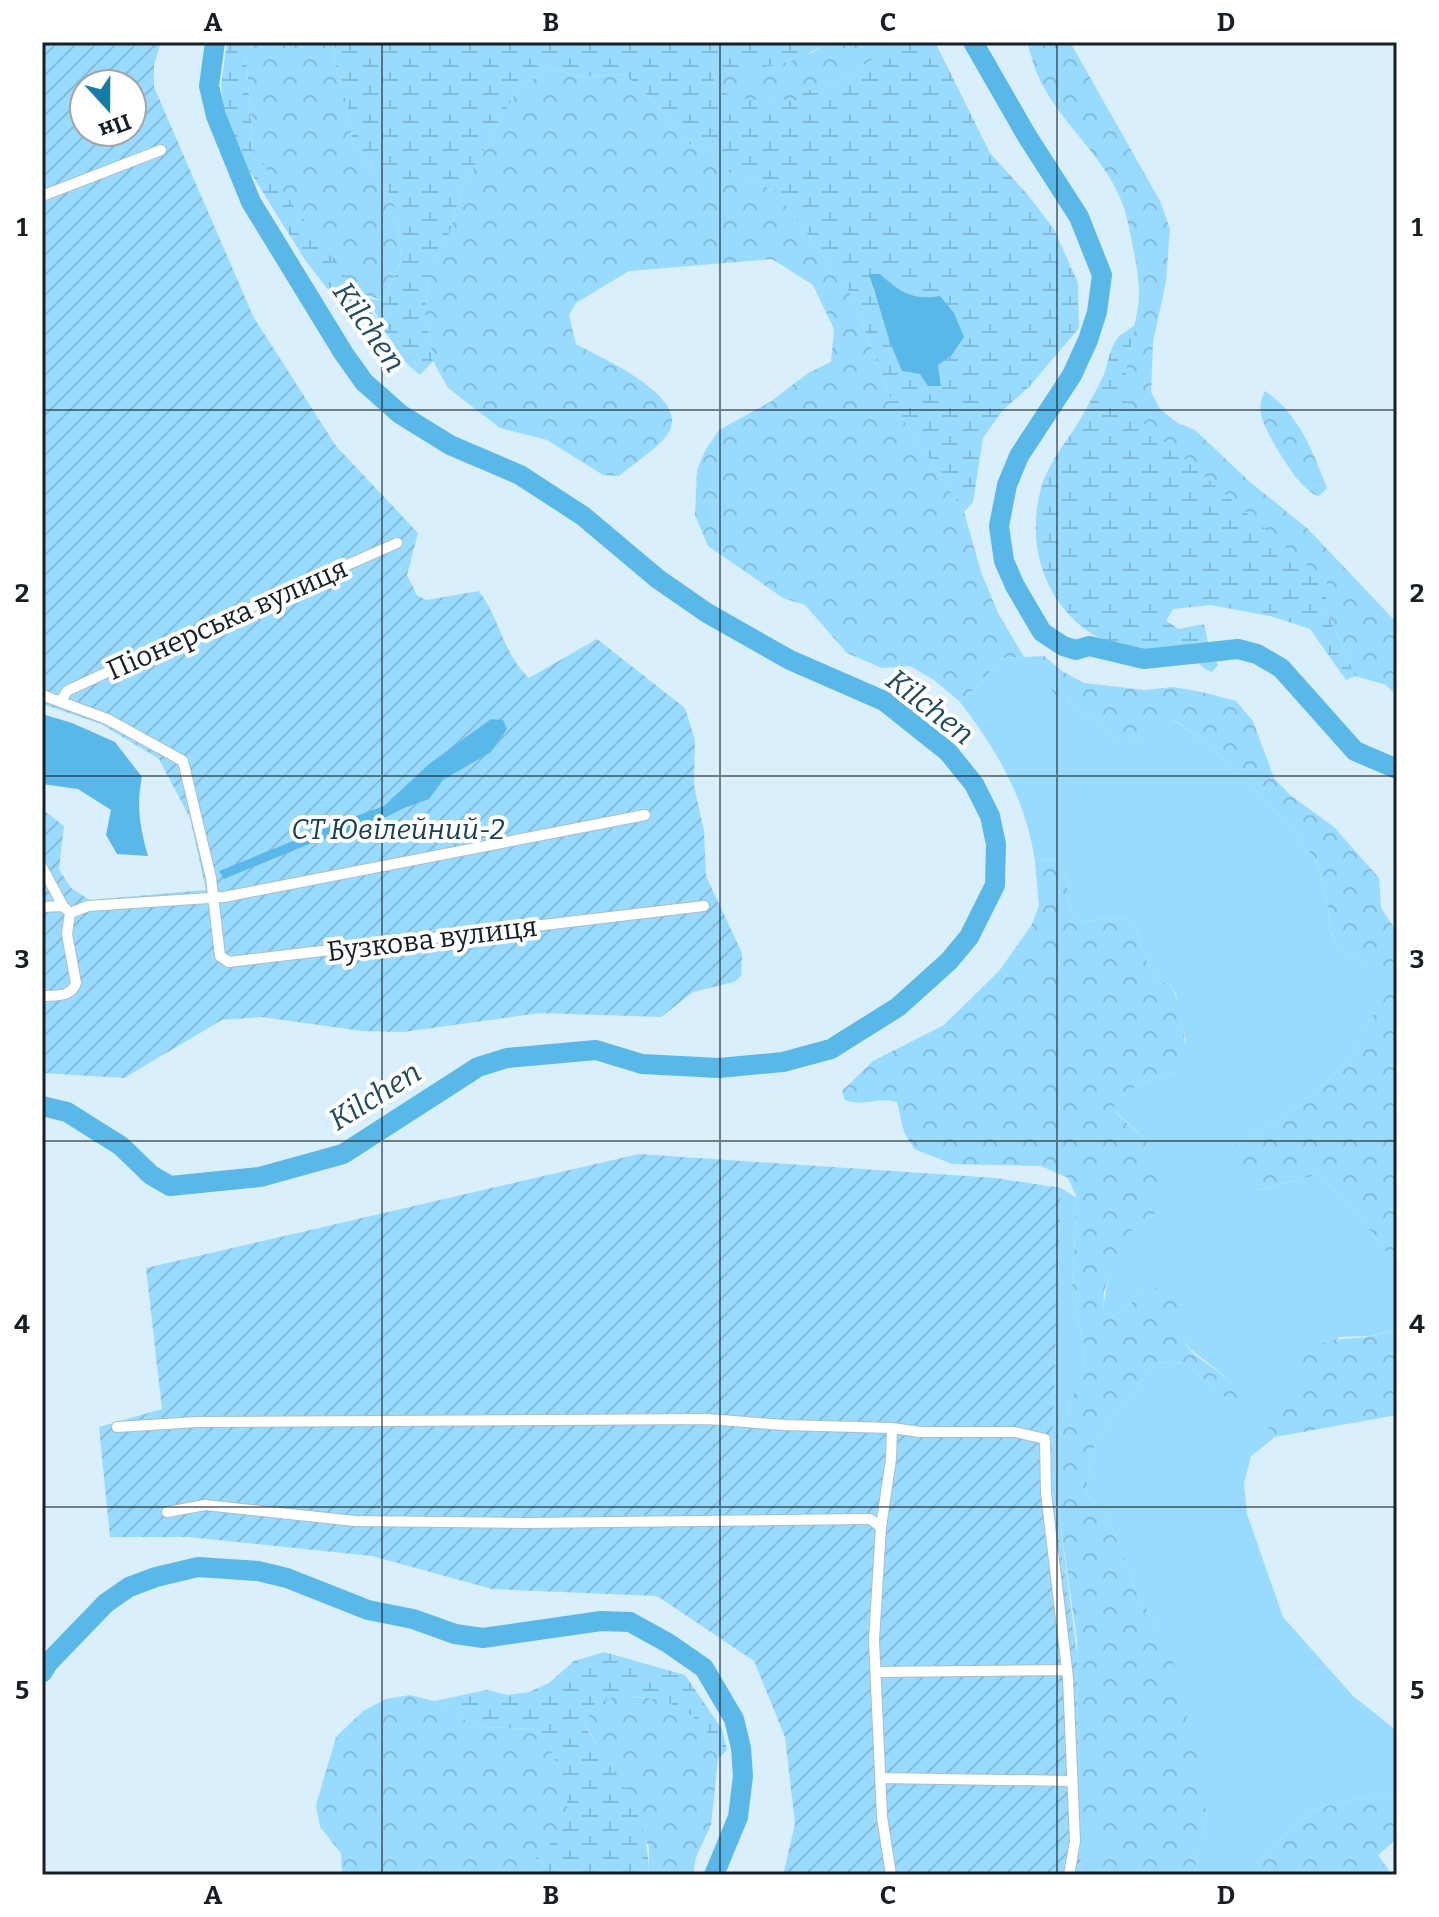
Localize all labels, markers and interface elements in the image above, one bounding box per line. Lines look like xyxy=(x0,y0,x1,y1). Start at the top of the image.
text: A xyxy=(204,7,223,38)
text: B xyxy=(543,7,559,38)
text: C xyxy=(880,7,896,38)
text: D xyxy=(1217,7,1235,38)
north arrow xyxy=(68,68,148,148)
text: Пн xyxy=(95,108,135,145)
text: 1 xyxy=(16,212,28,243)
text: 1 xyxy=(1411,212,1423,243)
water label: Kilchen xyxy=(325,275,413,379)
street label: Піонерська вулиця xyxy=(102,551,352,687)
text: 2 xyxy=(15,578,29,609)
text: 2 xyxy=(1410,578,1424,609)
water label: Kilchen xyxy=(879,662,981,752)
park label: СT Ювілейний-2 xyxy=(291,813,505,846)
street label: Бузкова вулиця xyxy=(325,910,539,968)
text: 3 xyxy=(15,944,29,975)
text: 3 xyxy=(1410,944,1424,975)
water label: Kilchen xyxy=(322,1054,428,1138)
text: 4 xyxy=(14,1309,30,1340)
text: 4 xyxy=(1409,1309,1425,1340)
text: 5 xyxy=(15,1675,29,1706)
text: 5 xyxy=(1410,1675,1424,1706)
text: A xyxy=(204,1880,223,1911)
text: B xyxy=(543,1880,559,1911)
text: C xyxy=(880,1880,896,1911)
text: D xyxy=(1217,1880,1235,1911)

